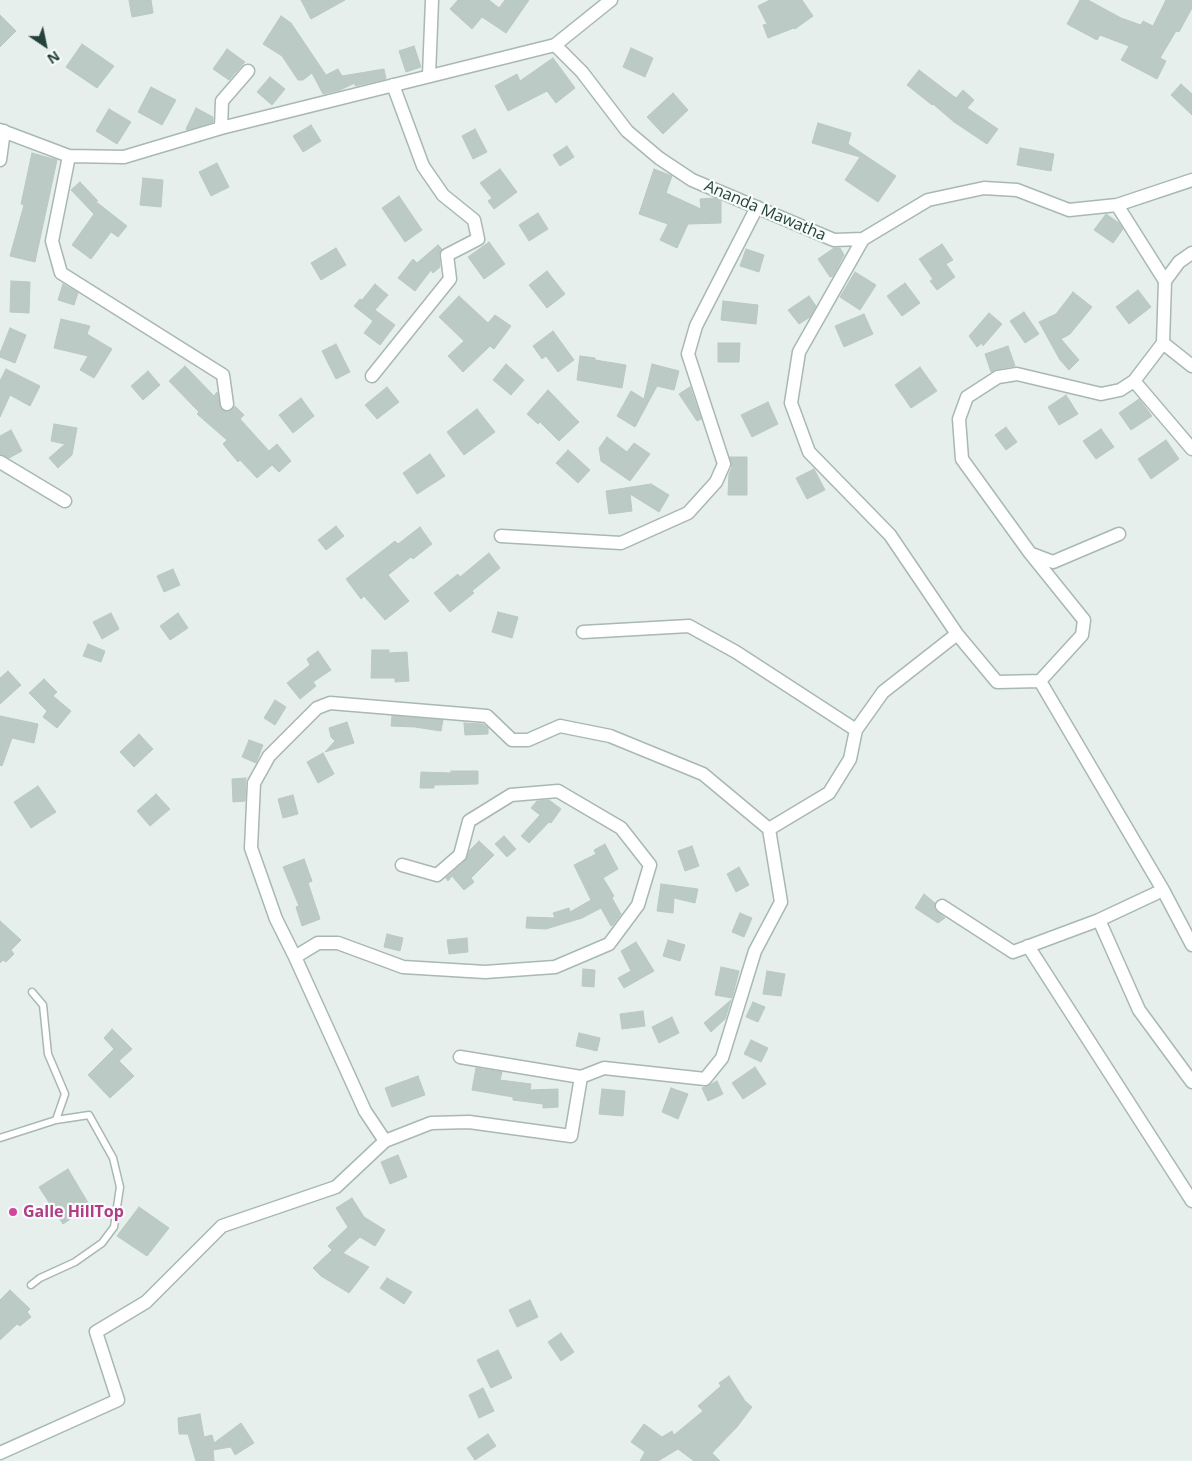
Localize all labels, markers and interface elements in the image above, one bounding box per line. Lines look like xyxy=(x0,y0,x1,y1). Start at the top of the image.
north arrow xyxy=(20,20,70,70)
text: N xyxy=(44,47,64,69)
street label: Ananda Mawatha xyxy=(701,177,829,245)
place label: Galle HillTop xyxy=(23,1202,124,1222)
marker: Galle HillTop xyxy=(7,1206,19,1218)

